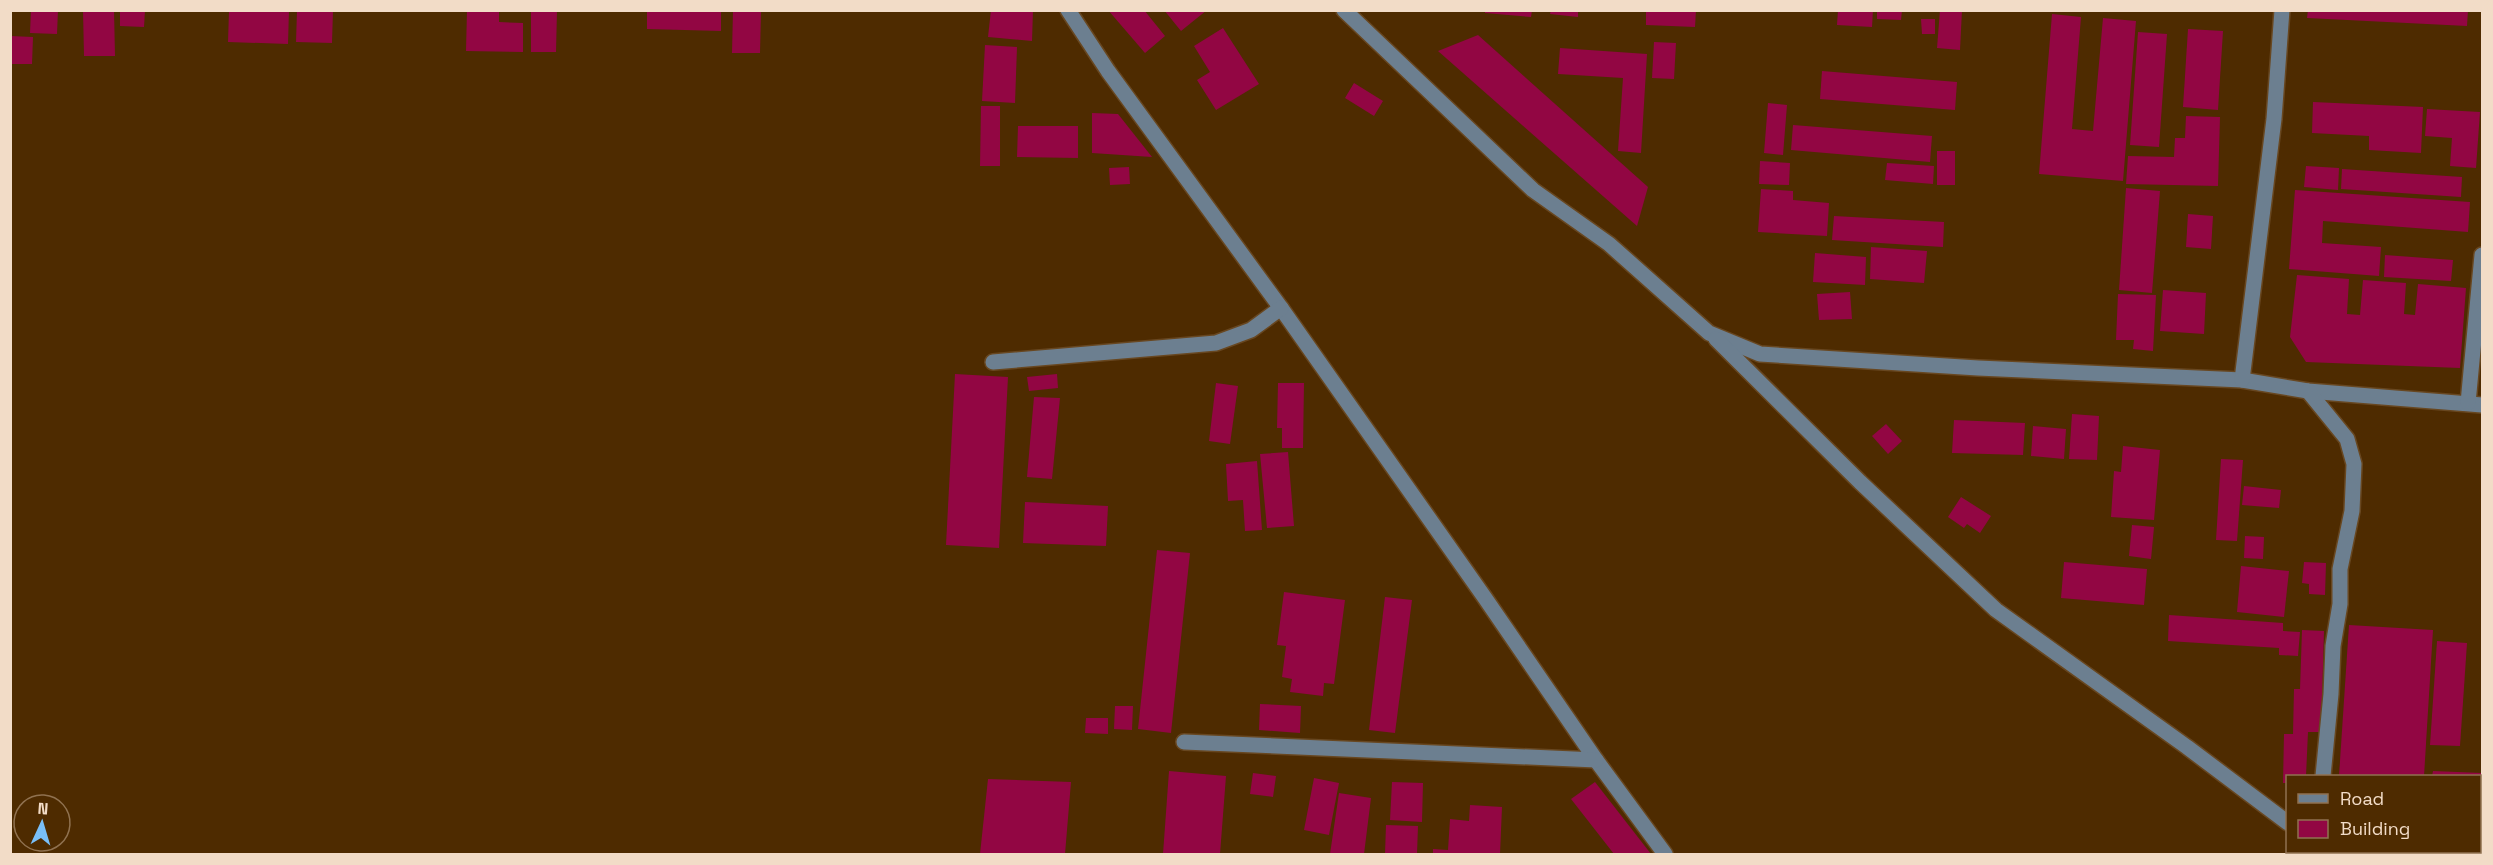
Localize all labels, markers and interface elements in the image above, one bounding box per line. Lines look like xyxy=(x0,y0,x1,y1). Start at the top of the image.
legend xyxy=(2286,775,2481,853)
text: Road xyxy=(2340,787,2384,810)
north arrow xyxy=(12,793,72,853)
text: N xyxy=(37,798,49,819)
text: Building xyxy=(2340,817,2410,840)

